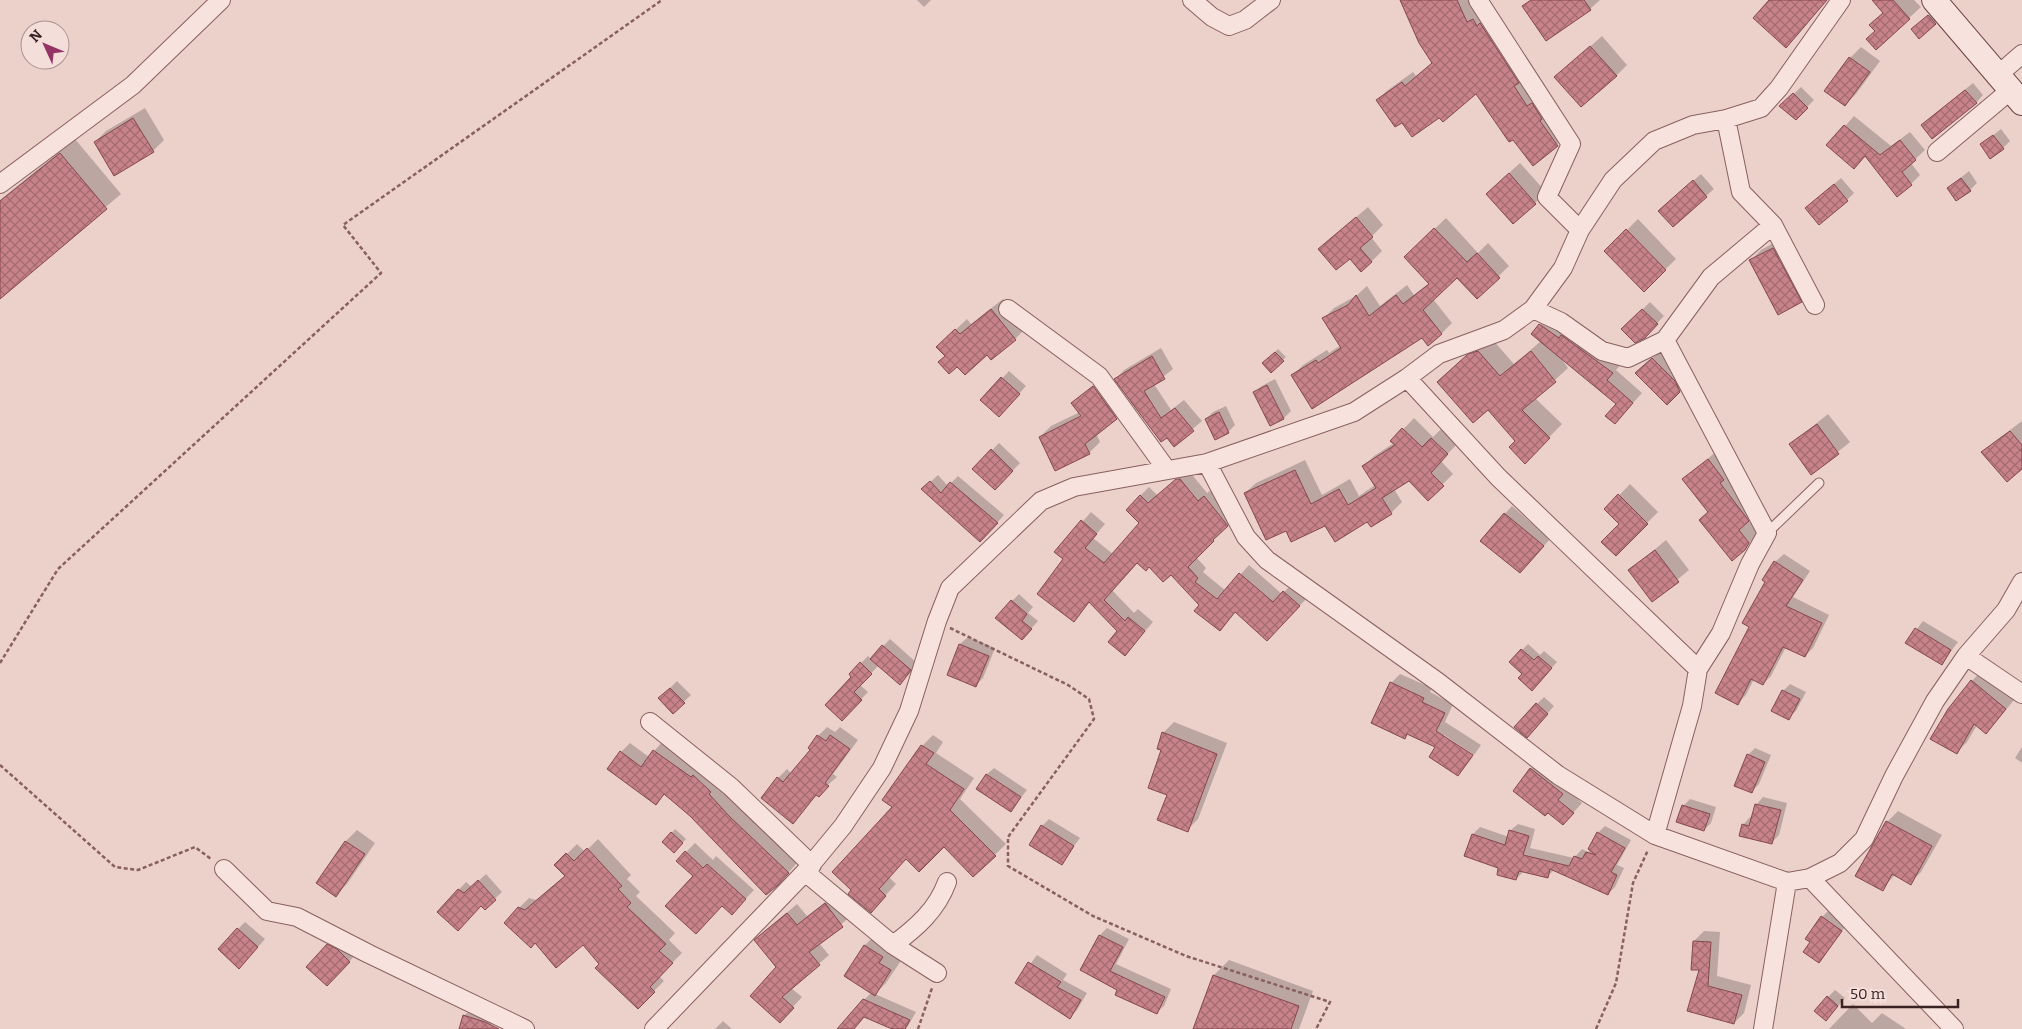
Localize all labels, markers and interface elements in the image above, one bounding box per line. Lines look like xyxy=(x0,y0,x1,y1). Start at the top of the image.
north arrow xyxy=(20,20,70,70)
text: N xyxy=(26,26,46,46)
scale bar xyxy=(1842,976,1958,1008)
text: 50 m xyxy=(1850,985,1886,1003)

